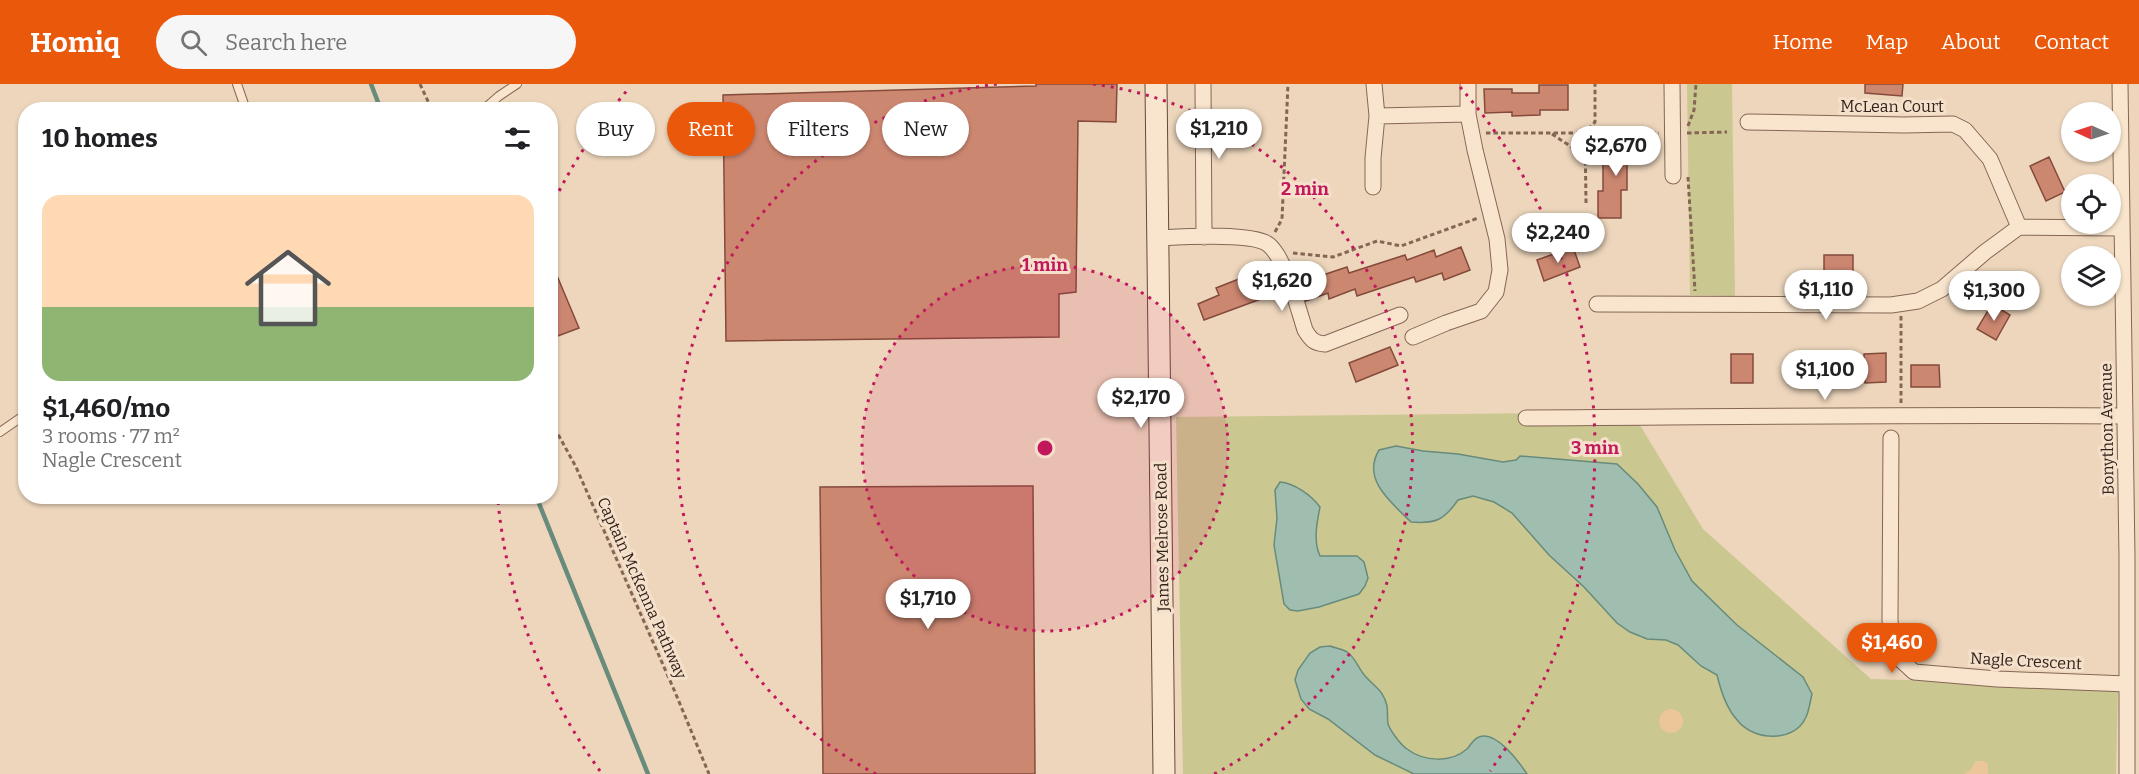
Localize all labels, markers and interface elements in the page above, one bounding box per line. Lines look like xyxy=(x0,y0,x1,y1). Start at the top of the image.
search box xyxy=(156,15,576,69)
text: Homiq xyxy=(30,26,120,59)
icon: search xyxy=(177,26,210,59)
text: Search here xyxy=(225,29,347,56)
text: Home xyxy=(1773,29,1833,55)
text: Map xyxy=(1866,29,1908,55)
text: About xyxy=(1941,29,2001,55)
text: Contact xyxy=(2034,29,2109,55)
street label: McLean Court xyxy=(1840,97,1944,116)
chip: Buy xyxy=(576,102,655,156)
chip: Rent xyxy=(667,102,755,156)
chip: Filters xyxy=(767,102,870,156)
chip: New xyxy=(882,102,969,156)
north arrow xyxy=(2061,102,2121,162)
map controls xyxy=(2061,102,2121,306)
pin: $1,210 xyxy=(1170,109,1268,160)
text: $1,210 xyxy=(1190,116,1248,140)
icon: filters xyxy=(501,122,534,155)
text: 10 homes xyxy=(42,123,158,154)
pin: $2,670 xyxy=(1567,126,1665,177)
text: $2,670 xyxy=(1585,133,1647,157)
button: locate xyxy=(2061,174,2121,234)
text: 2 min xyxy=(1281,178,1329,200)
pin: $2,240 xyxy=(1509,213,1607,264)
text: $2,240 xyxy=(1526,220,1590,244)
icon: home xyxy=(234,234,342,342)
button: layers xyxy=(2061,246,2121,306)
text: 1 min xyxy=(1022,254,1068,276)
pin: $1,620 xyxy=(1233,261,1331,312)
text: $1,620 xyxy=(1252,268,1312,292)
pin: $1,110 xyxy=(1777,270,1875,321)
pin: $1,300 xyxy=(1945,271,2043,322)
text: $1,110 xyxy=(1798,277,1854,301)
text: $1,300 xyxy=(1963,278,2025,302)
pin: $1,100 xyxy=(1776,350,1874,401)
text: $1,100 xyxy=(1795,357,1855,381)
street label: Bonython Avenue xyxy=(2096,363,2118,495)
pin: $2,170 xyxy=(1092,378,1190,429)
text: $2,170 xyxy=(1111,385,1171,409)
text: $1,460/mo xyxy=(42,393,170,424)
text: 3 rooms · 77 m² xyxy=(42,424,180,448)
text: 3 min xyxy=(1571,437,1619,459)
centre of rings xyxy=(1035,438,1055,458)
text: Nagle Crescent xyxy=(42,448,182,472)
street label: James Melrose Road xyxy=(1151,462,1173,613)
street label: Captain McKenna Pathway xyxy=(593,494,691,682)
pin: $1,710 xyxy=(879,579,977,630)
text: $1,710 xyxy=(900,586,956,610)
pin: $1,460 xyxy=(1843,623,1941,674)
text: $1,460 xyxy=(1861,630,1923,654)
street label: Nagle Crescent xyxy=(1970,649,2083,673)

